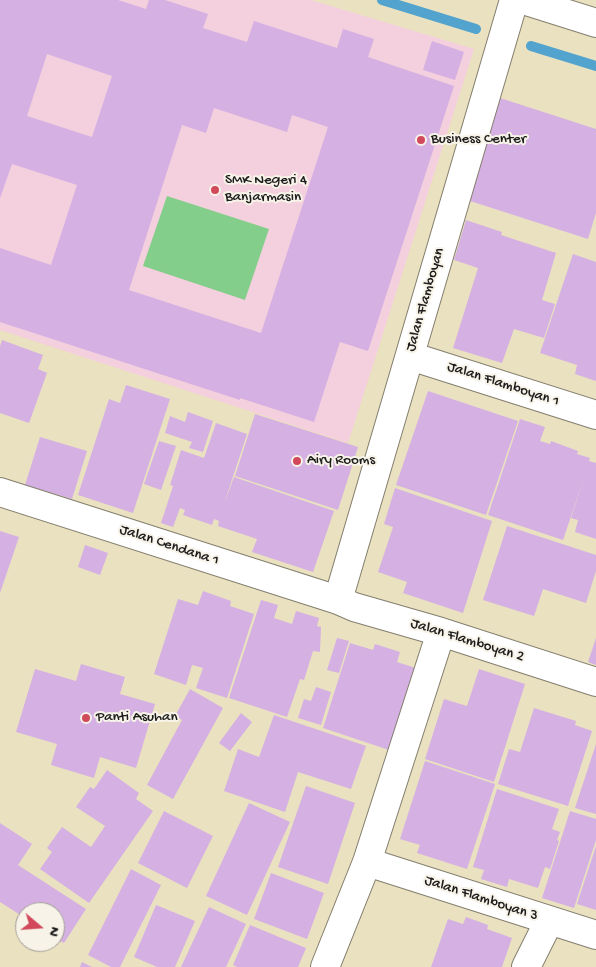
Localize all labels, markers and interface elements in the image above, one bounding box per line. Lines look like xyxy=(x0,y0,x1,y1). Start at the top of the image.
place label: Business Center xyxy=(431,131,526,149)
marker: Business Center xyxy=(415,134,427,146)
place label: SMK Negeri 4 Banjarmasin xyxy=(225,172,307,207)
marker: SMK Negeri 4 Banjarmasin xyxy=(209,184,221,196)
street label: Jalan Flamboyan xyxy=(403,246,449,354)
street label: Jalan Flamboyan 1 xyxy=(445,358,561,412)
place label: Airy Rooms xyxy=(307,452,375,470)
marker: Airy Rooms xyxy=(291,455,303,467)
street label: Jalan Cendana 1 xyxy=(117,521,221,571)
street label: Jalan Flamboyan 2 xyxy=(408,615,526,667)
place label: Panti Asuhan xyxy=(96,709,178,727)
marker: Panti Asuhan xyxy=(80,712,92,724)
street label: Jalan Flamboyan 3 xyxy=(422,872,540,926)
north arrow xyxy=(15,902,65,952)
text: N xyxy=(44,925,63,938)

